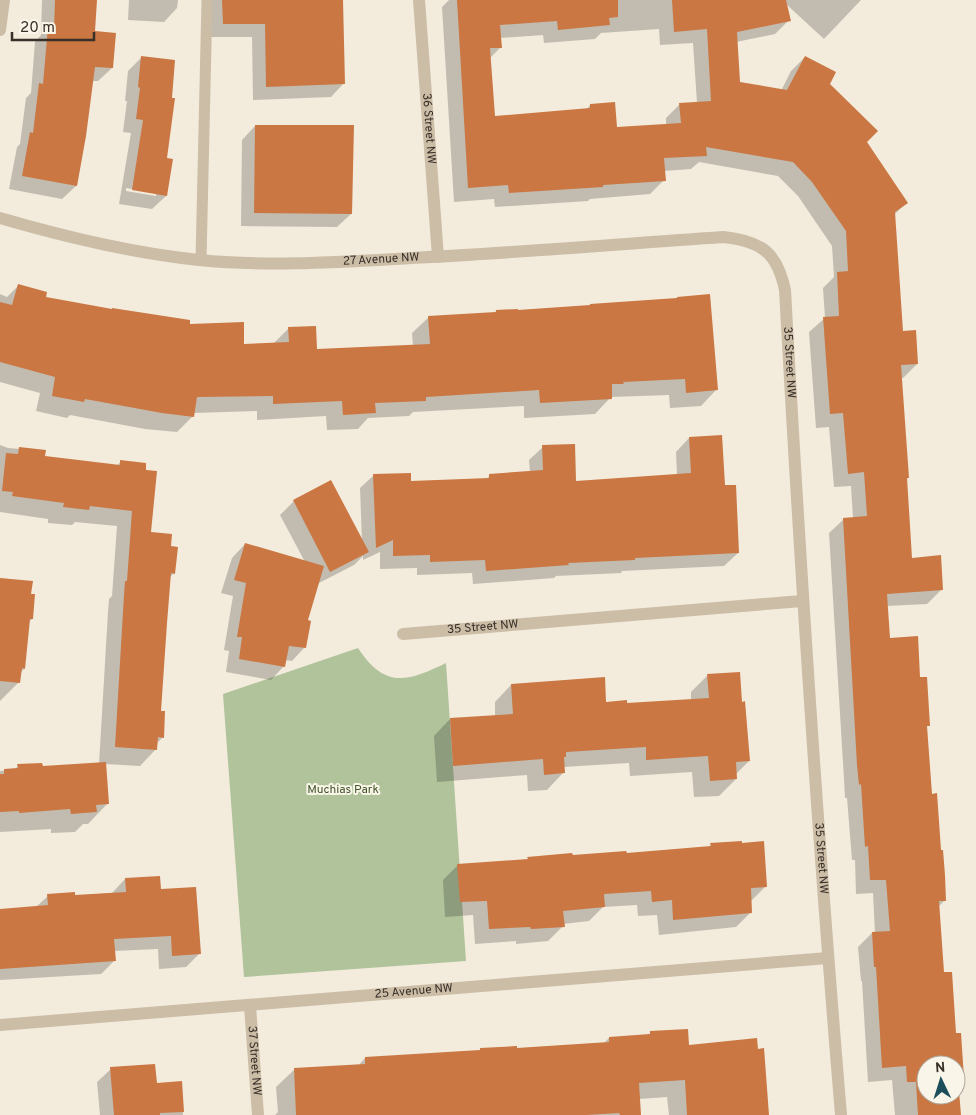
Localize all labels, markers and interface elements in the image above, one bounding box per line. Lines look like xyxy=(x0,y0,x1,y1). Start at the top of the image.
scale bar xyxy=(12,10,95,42)
text: 20 m xyxy=(20,19,55,38)
street label: 36 Street NW xyxy=(418,92,439,165)
street label: 27 Avenue NW xyxy=(342,250,420,270)
street label: 35 Street NW xyxy=(779,326,799,399)
street label: 35 Street NW xyxy=(446,616,519,638)
park label: Muchias Park xyxy=(307,782,379,798)
street label: 35 Street NW xyxy=(810,822,832,895)
street label: 25 Avenue NW xyxy=(374,980,453,1003)
street label: 37 Street NW xyxy=(243,1025,265,1096)
north arrow xyxy=(916,1055,966,1105)
text: N xyxy=(935,1060,946,1077)

